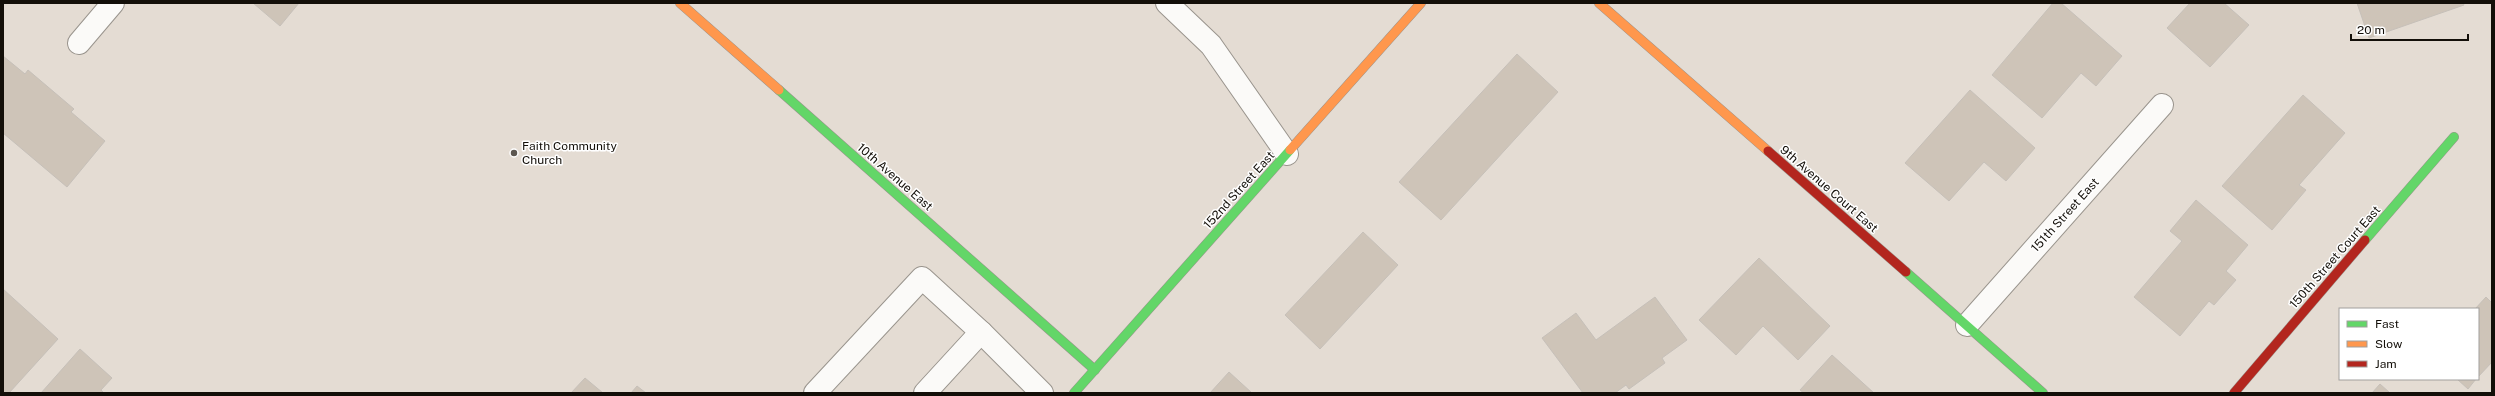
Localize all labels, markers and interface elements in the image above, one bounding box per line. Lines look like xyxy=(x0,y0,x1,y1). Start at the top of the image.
scale bar xyxy=(2351,16,2468,42)
text: 20 m xyxy=(2357,23,2385,37)
place label: Faith Community Church xyxy=(522,139,618,167)
street label: 10th Avenue East xyxy=(854,140,936,214)
street label: 9th Avenue Court East xyxy=(1777,143,1881,235)
marker: Faith Community Church xyxy=(509,148,519,158)
street label: 152nd Street East xyxy=(1201,148,1278,232)
street label: 151th Street East xyxy=(2028,175,2102,255)
street label: 150th Street Court East xyxy=(2287,203,2383,311)
legend xyxy=(2339,308,2479,380)
text: Fast xyxy=(2375,317,2400,331)
text: Slow xyxy=(2375,337,2403,351)
text: Jam xyxy=(2375,357,2397,371)

